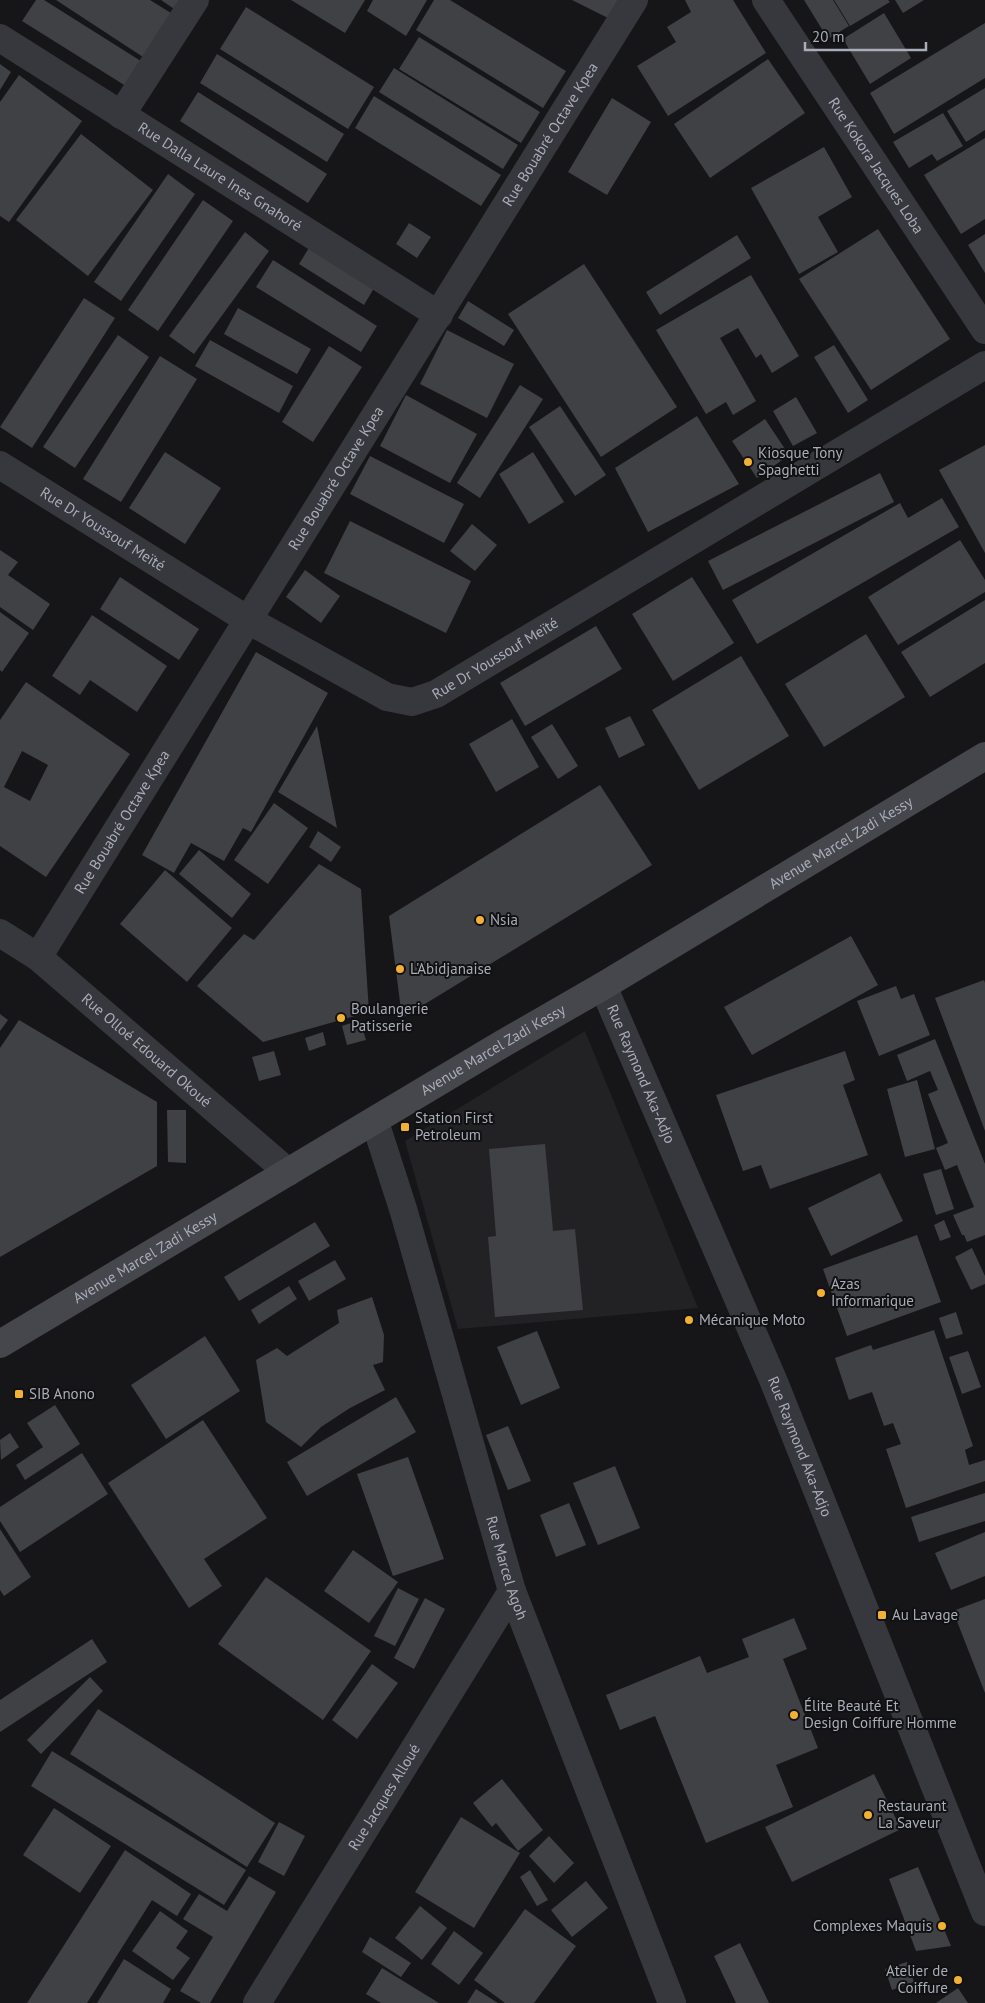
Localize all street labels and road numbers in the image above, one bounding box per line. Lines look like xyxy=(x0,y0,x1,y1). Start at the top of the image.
street label: Rue Bouabré Octave Kpea xyxy=(498,59,602,210)
street label: Rue Kokora Jacques Loba xyxy=(824,94,928,237)
street label: Rue Dalla Laure Ines Gnahoré xyxy=(135,118,306,235)
street label: Rue Bouabré Octave Kpea xyxy=(284,403,388,553)
street label: Rue Dr Youssouf Meïté xyxy=(37,483,169,575)
street label: Rue Dr Youssouf Meïté xyxy=(428,613,561,703)
street label: Rue Bouabré Octave Kpea xyxy=(70,746,174,897)
street label: Avenue Marcel Zadi Kessy xyxy=(765,792,916,893)
street label: Rue Olloé Edouard Okoué xyxy=(78,989,216,1111)
street label: Avenue Marcel Zadi Kessy xyxy=(417,1000,569,1100)
street label: Rue Raymond Aka-Adjo xyxy=(603,1002,680,1146)
street label: Avenue Marcel Zadi Kessy xyxy=(69,1206,220,1307)
street label: Rue Raymond Aka-Adjo xyxy=(764,1373,837,1520)
street label: Rue Marcel Agoh xyxy=(482,1514,532,1622)
street label: Rue Jacques Alloué xyxy=(344,1740,424,1854)

